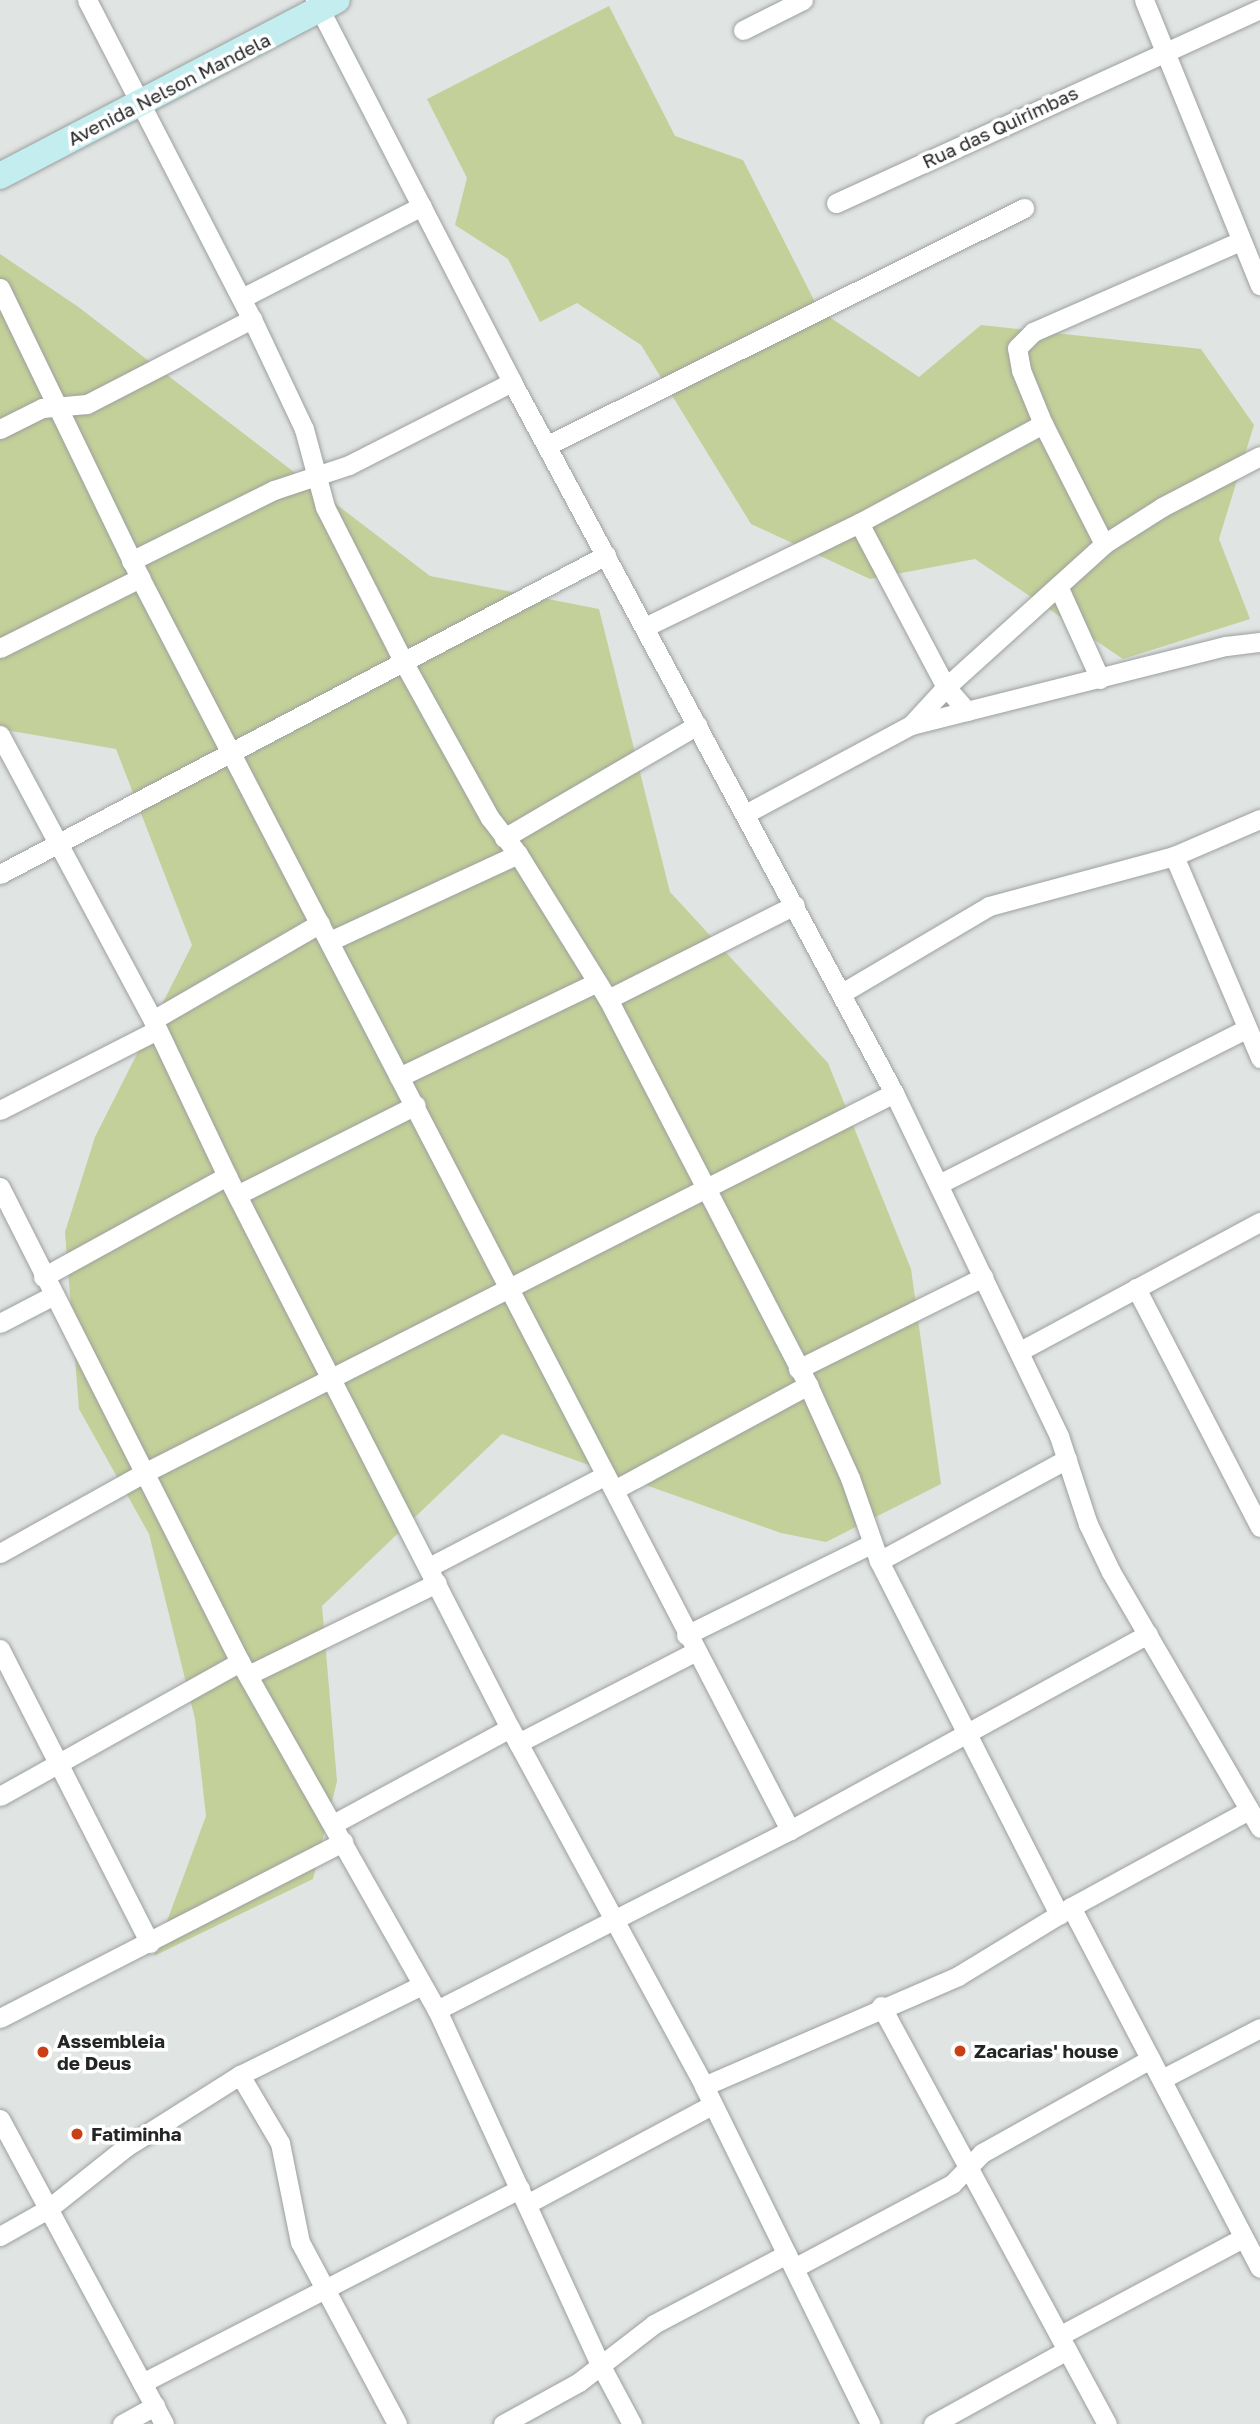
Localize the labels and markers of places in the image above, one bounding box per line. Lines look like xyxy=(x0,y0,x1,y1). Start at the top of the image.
place label: Assembleia de Deus xyxy=(57,2030,165,2074)
place label: Zacarias' house xyxy=(974,2040,1119,2062)
marker: Zacarias' house xyxy=(952,2043,968,2059)
marker: Assembleia de Deus xyxy=(35,2044,51,2060)
place label: Fatiminha xyxy=(91,2123,182,2145)
marker: Fatiminha xyxy=(69,2126,85,2142)

